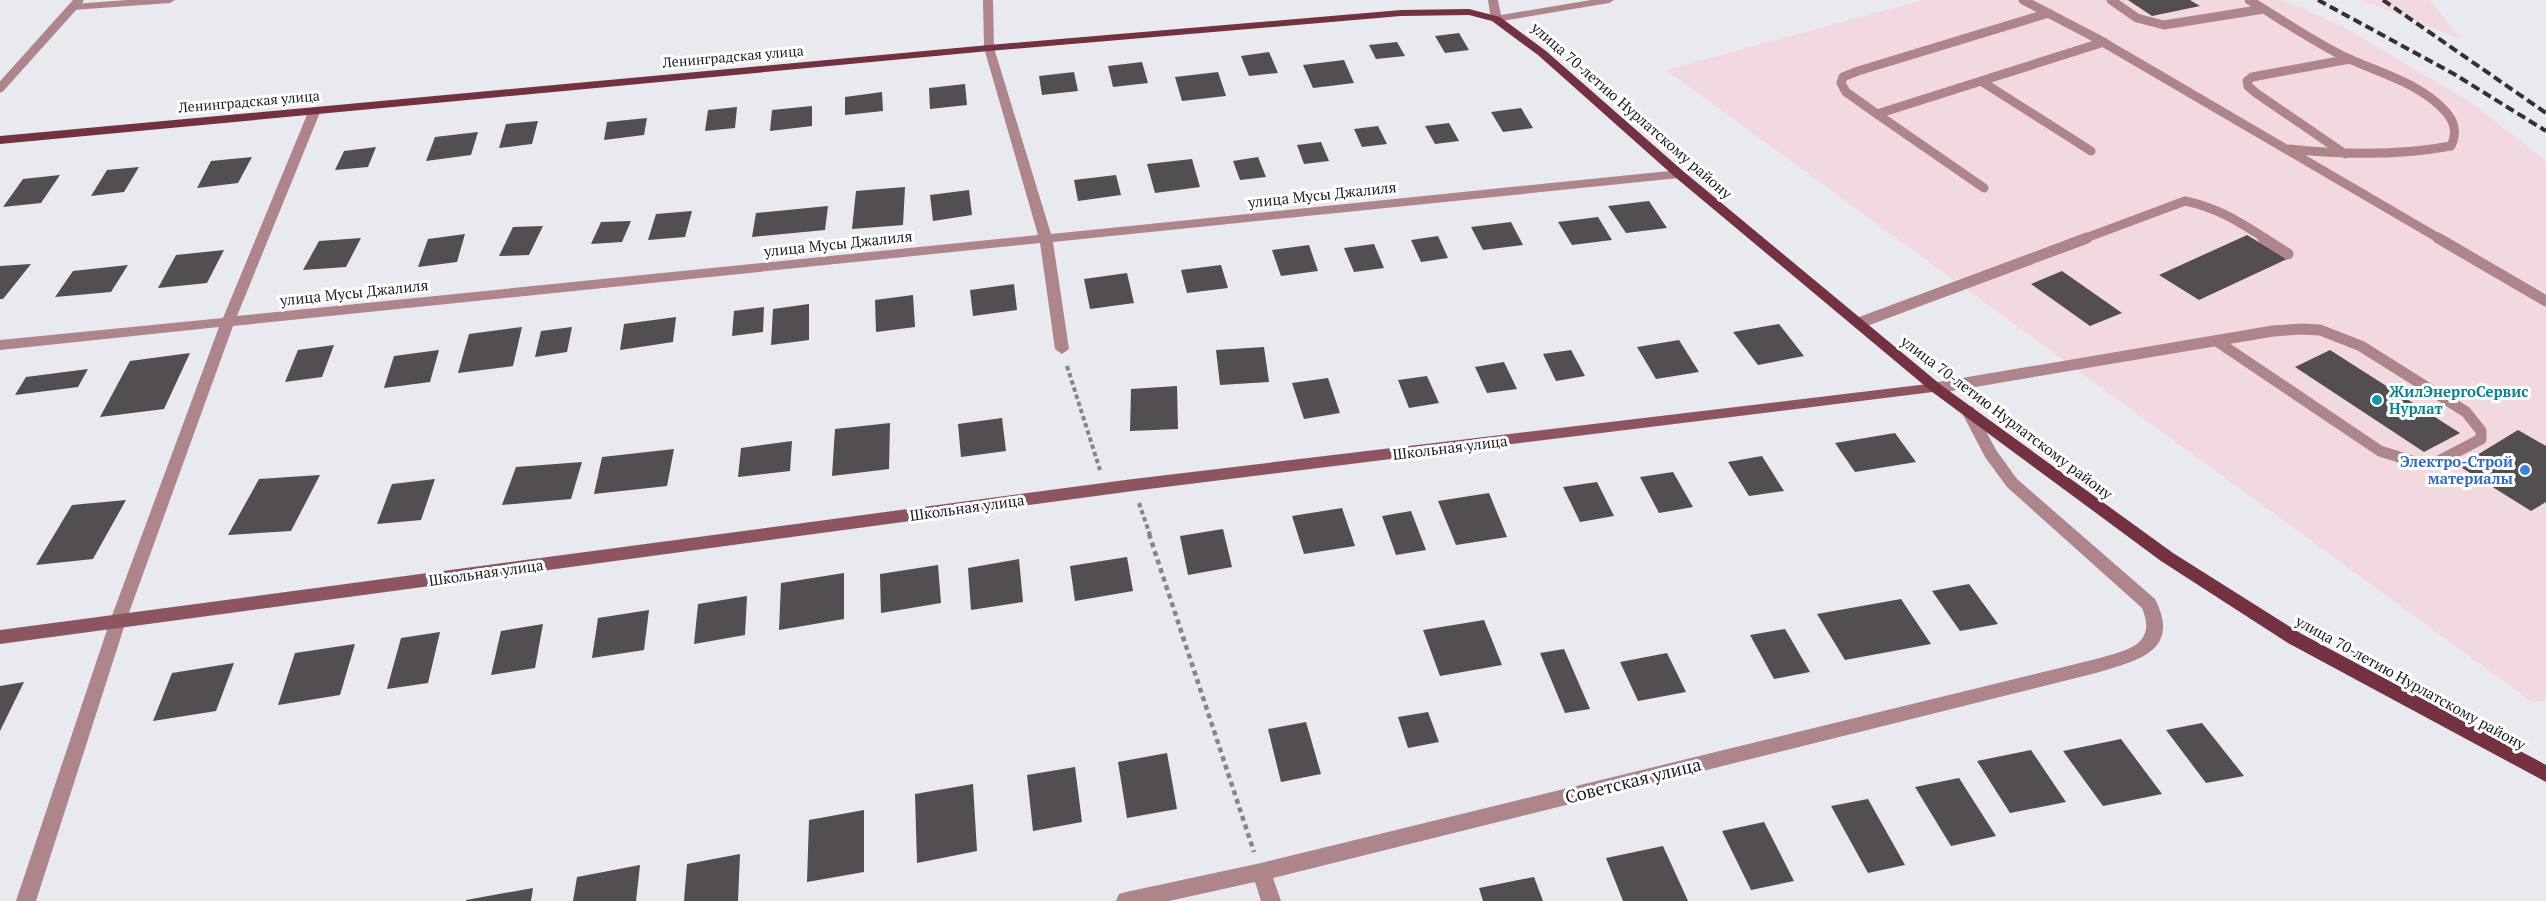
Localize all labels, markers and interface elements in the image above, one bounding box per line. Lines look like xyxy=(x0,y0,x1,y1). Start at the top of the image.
street label: улица 70-летию Нурлатскому району xyxy=(1527,16,1737,203)
street label: Ленинградская улица xyxy=(661,40,804,72)
street label: Ленинградская улица xyxy=(177,85,320,117)
street label: улица Мусы Джалиля xyxy=(1246,176,1397,212)
street label: улица Мусы Джалиля xyxy=(762,225,913,261)
street label: улица Мусы Джалиля xyxy=(278,274,429,310)
street label: улица 70-летию Нурлатскому району xyxy=(1896,330,2117,504)
place label: ЖилЭнергоСервис Нурлат xyxy=(2389,381,2529,418)
marker: ЖилЭнергоСервис Нурлат xyxy=(2370,393,2384,407)
street label: Школьная улица xyxy=(1392,430,1509,464)
place label: Электро-Строй материалы xyxy=(2400,451,2514,488)
marker: Электро-Строй материалы xyxy=(2518,463,2532,477)
street label: Школьная улица xyxy=(909,489,1026,525)
street label: Школьная улица xyxy=(428,554,545,590)
street label: улица 70-летию Нурлатскому району xyxy=(2292,610,2530,754)
street label: Советская улица xyxy=(1563,752,1703,808)

